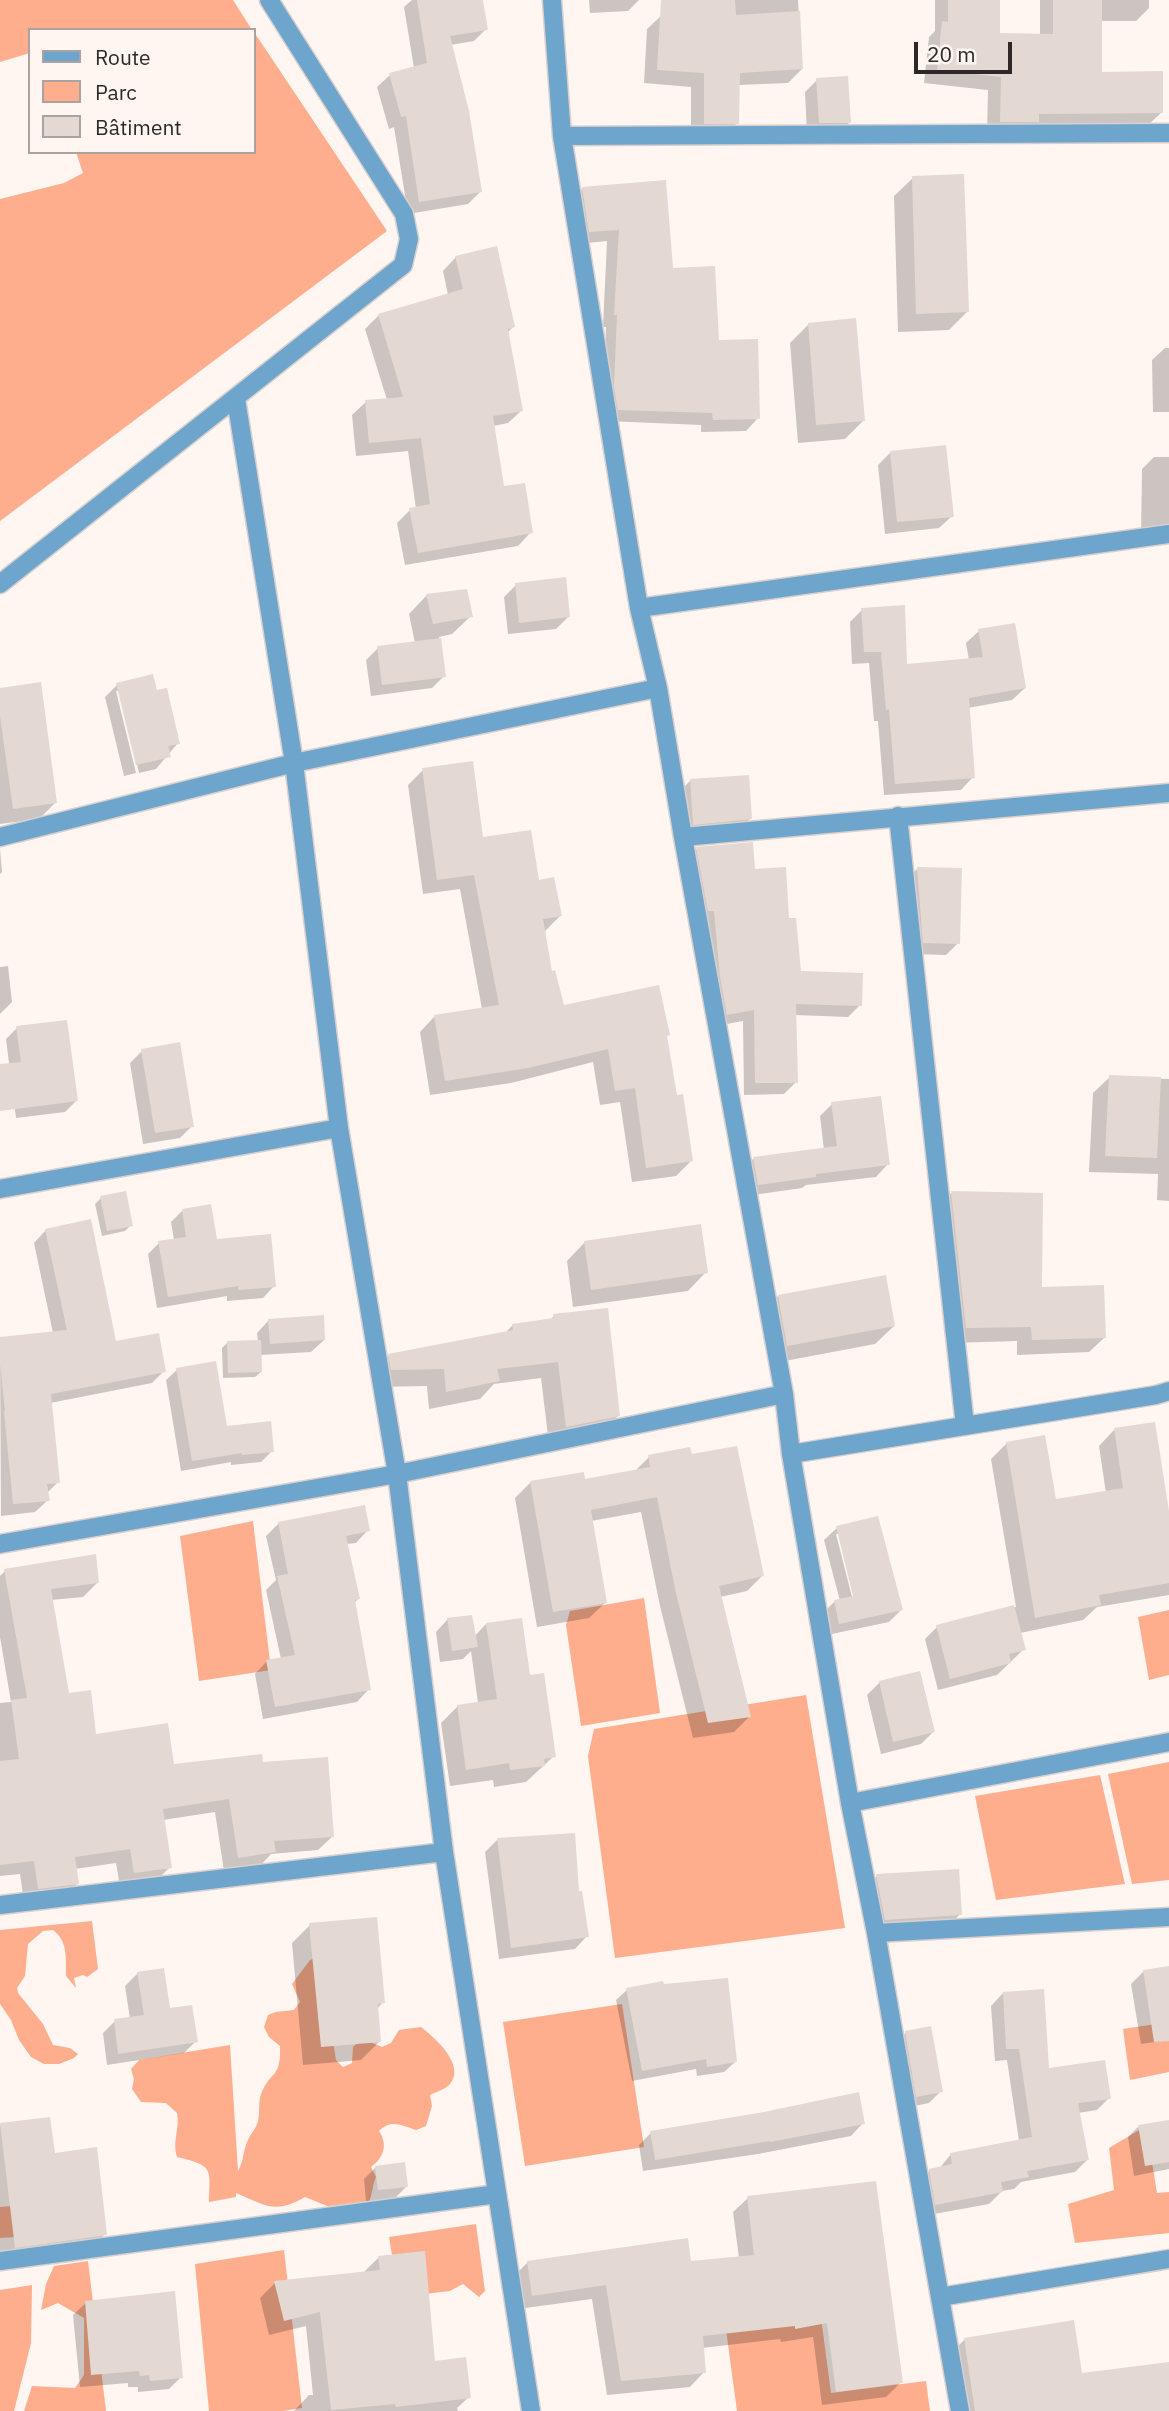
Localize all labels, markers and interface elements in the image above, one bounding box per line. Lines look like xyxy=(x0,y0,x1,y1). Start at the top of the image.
legend xyxy=(28,28,256,154)
scale bar xyxy=(917,28,1015,72)
text: 20 m xyxy=(927,40,976,68)
text: Route xyxy=(95,43,151,71)
text: Parc xyxy=(95,78,137,106)
text: Bâtiment xyxy=(95,113,182,141)

